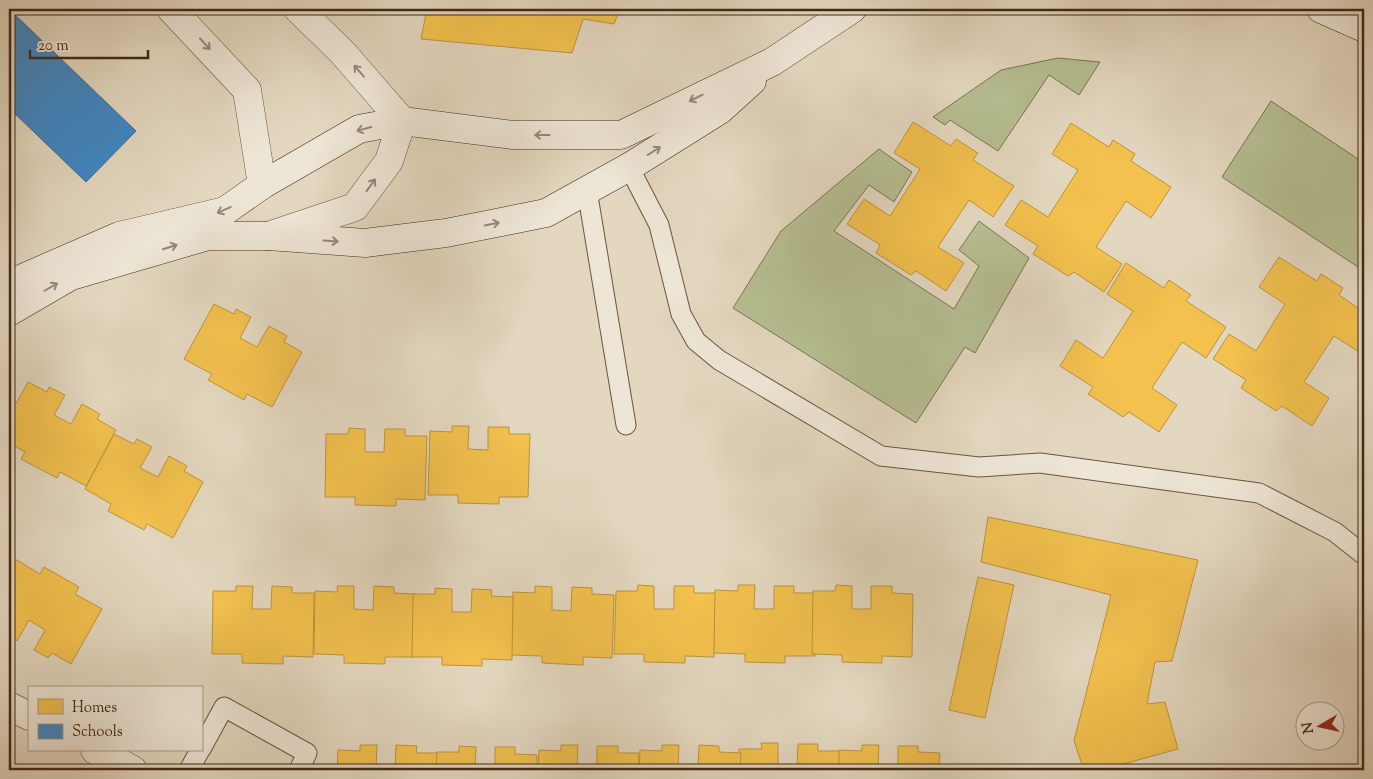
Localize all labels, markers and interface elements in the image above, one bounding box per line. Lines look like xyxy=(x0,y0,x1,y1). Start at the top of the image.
scale bar xyxy=(30,28,148,60)
text: 20 m xyxy=(38,36,69,57)
one-way arrow xyxy=(199,37,211,50)
one-way arrow xyxy=(353,65,364,78)
one-way arrow xyxy=(689,94,704,103)
one-way arrow xyxy=(356,125,372,134)
one-way arrow xyxy=(535,130,551,140)
one-way arrow xyxy=(647,146,661,156)
one-way arrow xyxy=(366,178,376,192)
one-way arrow xyxy=(217,205,232,215)
one-way arrow xyxy=(483,218,499,228)
one-way arrow xyxy=(323,236,339,245)
one-way arrow xyxy=(162,242,178,251)
one-way arrow xyxy=(43,282,58,292)
legend xyxy=(28,686,202,752)
text: Homes xyxy=(72,698,117,719)
north arrow xyxy=(1296,702,1346,752)
text: N xyxy=(1298,721,1320,735)
text: Schools xyxy=(72,722,123,743)

